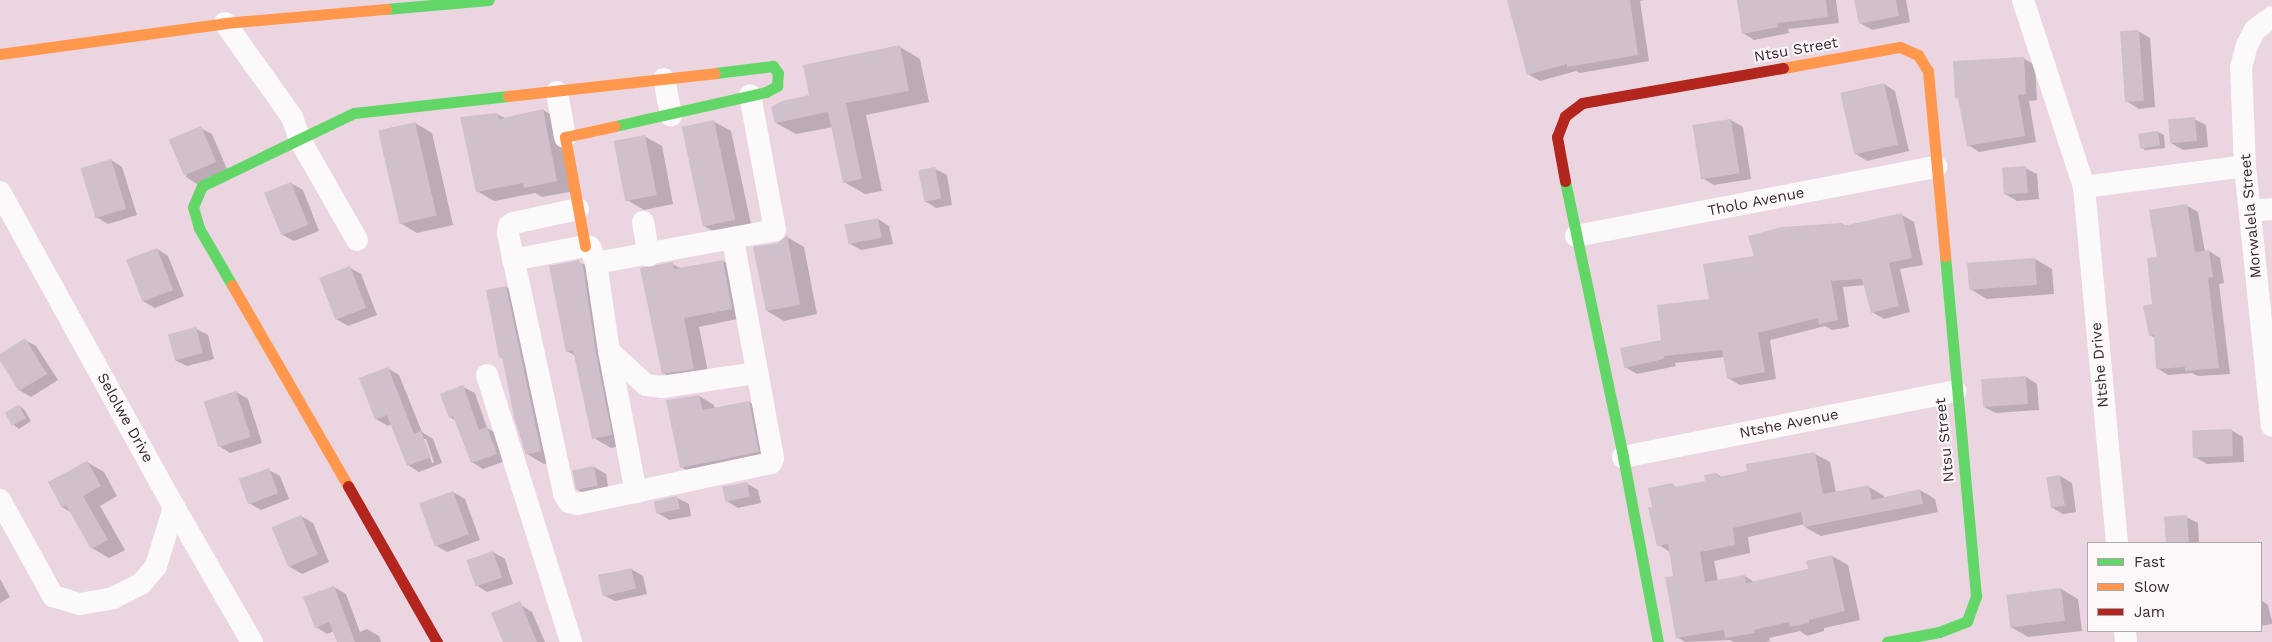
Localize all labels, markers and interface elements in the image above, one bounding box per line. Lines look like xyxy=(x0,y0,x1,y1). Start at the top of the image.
street label: Ntsu Street xyxy=(1753,34,1839,66)
street label: Morwalela Street xyxy=(2237,153,2265,279)
street label: Tholo Avenue xyxy=(1706,184,1806,220)
street label: Ntshe Drive xyxy=(2087,322,2113,408)
street label: Selolwe Drive xyxy=(93,370,157,466)
street label: Ntsu Street xyxy=(1932,397,1958,483)
street label: Ntshe Avenue xyxy=(1738,405,1840,443)
legend xyxy=(2087,542,2262,632)
text: Fast xyxy=(2134,553,2165,571)
text: Slow xyxy=(2134,578,2170,596)
text: Jam xyxy=(2134,603,2165,621)

